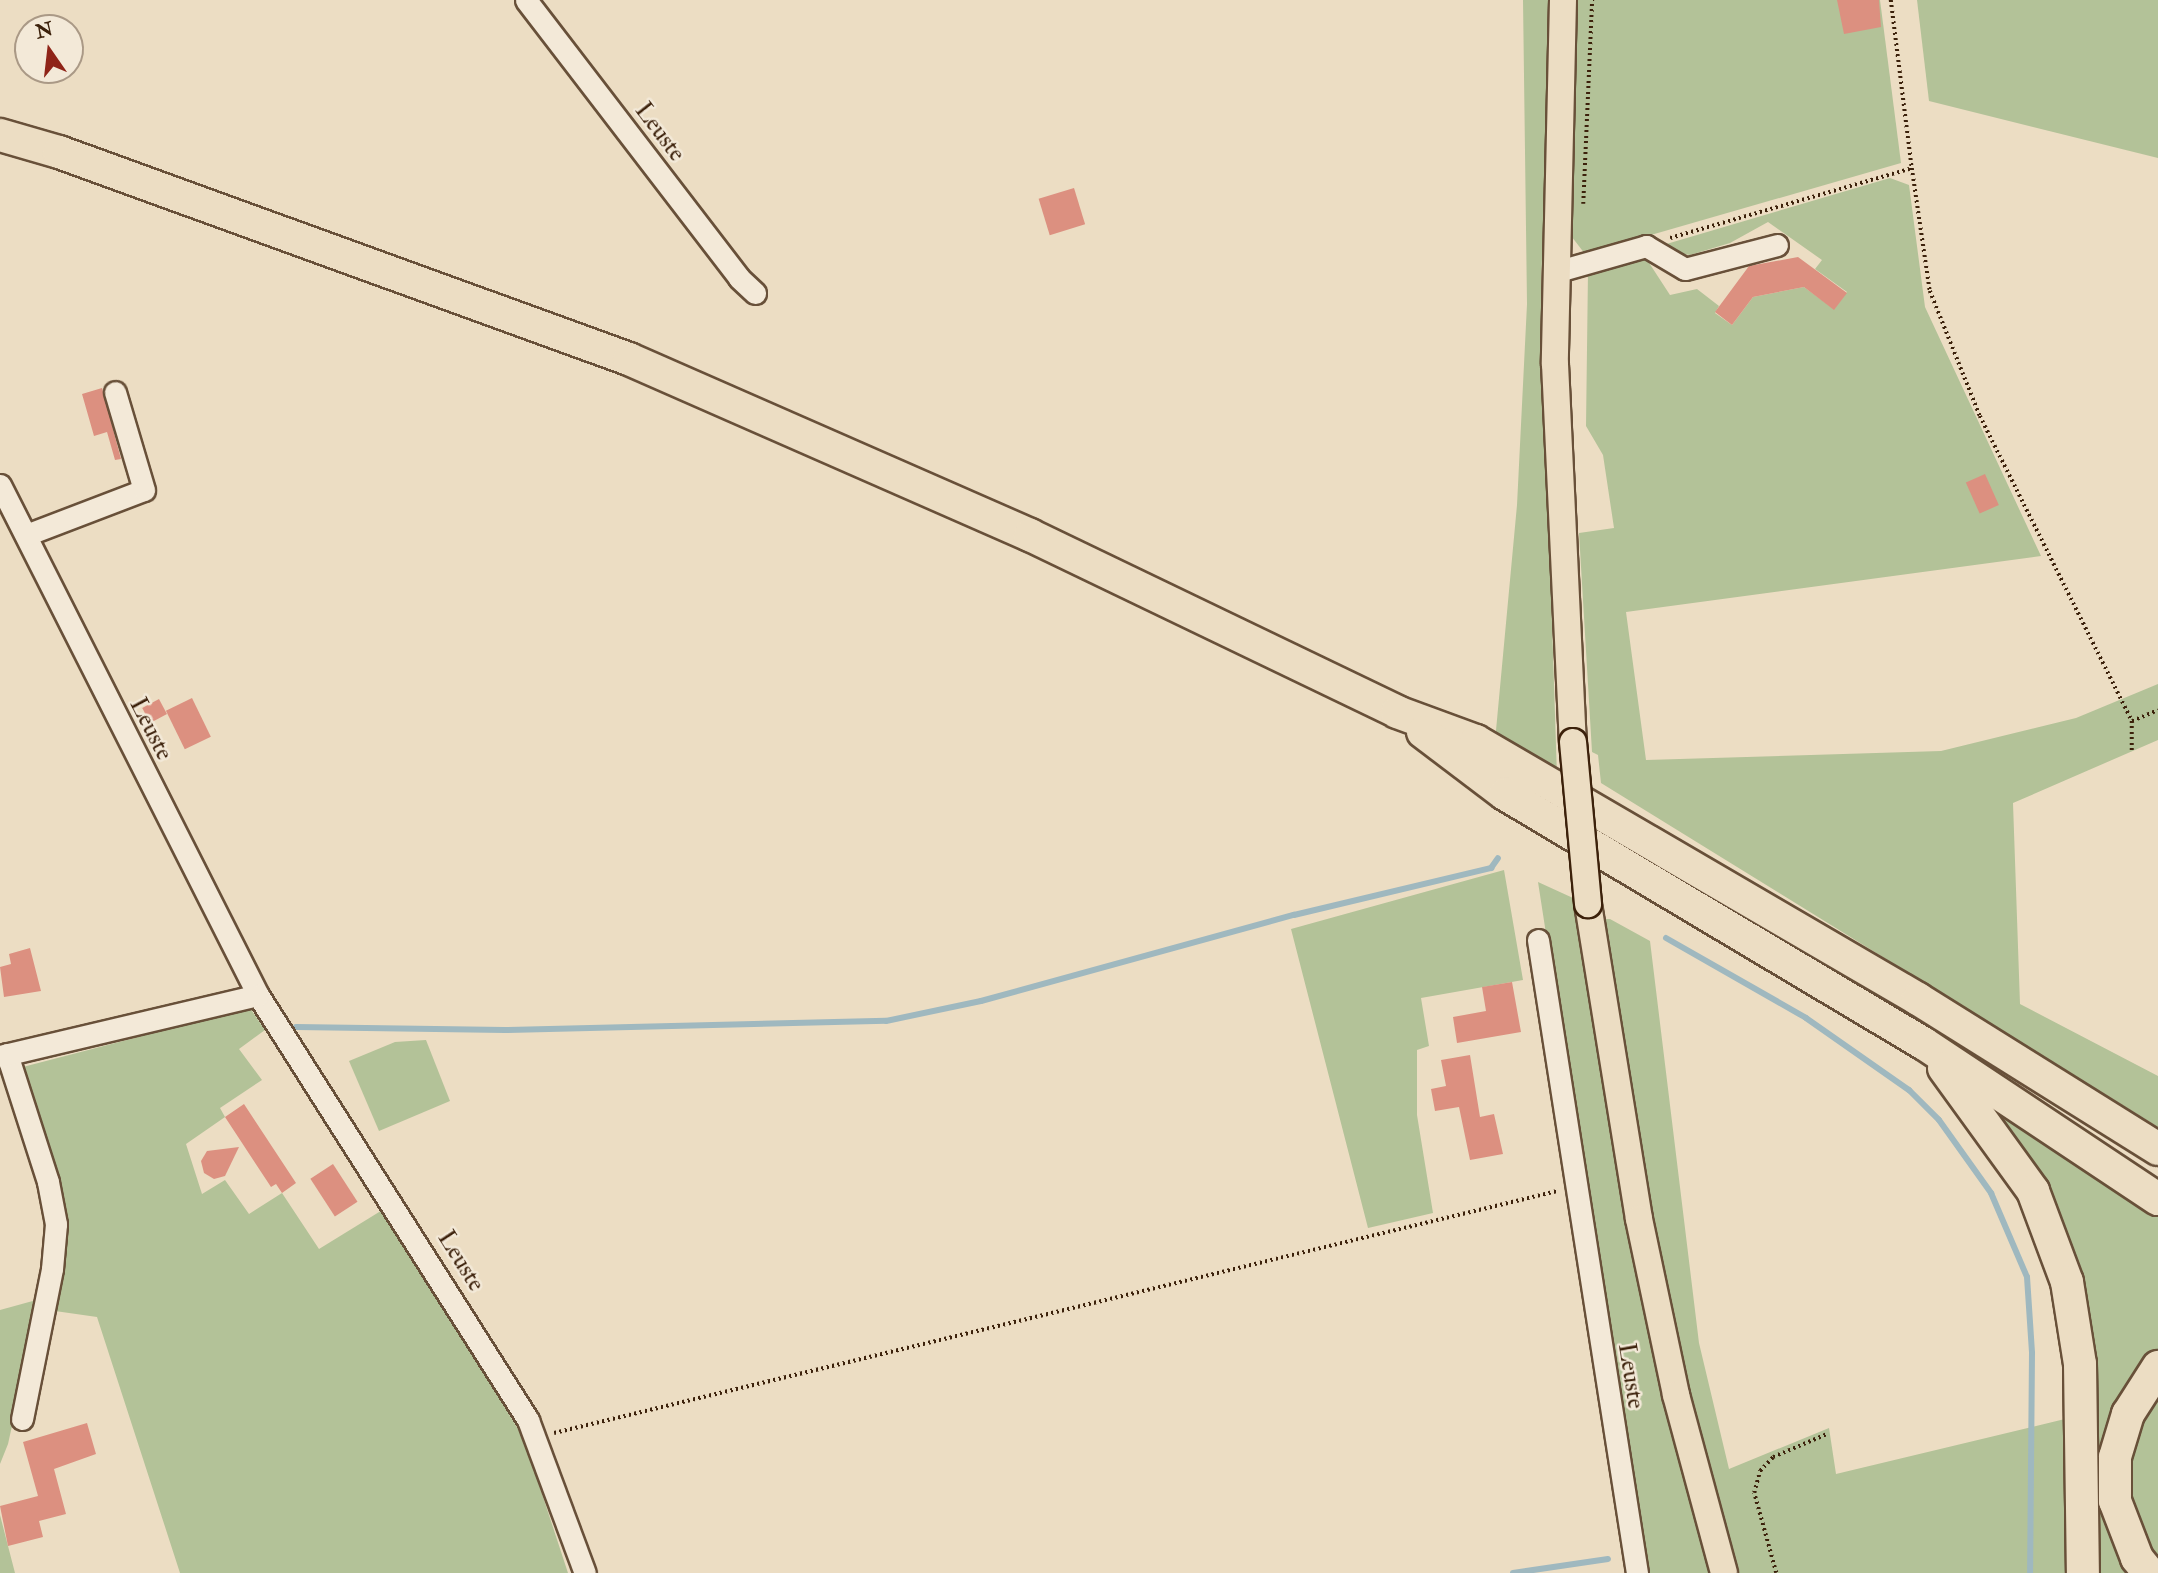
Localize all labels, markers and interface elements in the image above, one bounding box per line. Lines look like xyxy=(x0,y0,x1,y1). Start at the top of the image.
north arrow xyxy=(14,14,84,84)
text: N xyxy=(33,17,56,44)
street label: Leuste xyxy=(629,97,691,167)
street label: Leuste xyxy=(123,693,179,765)
street label: Leuste xyxy=(431,1225,491,1297)
street label: Leuste xyxy=(1612,1341,1650,1411)

